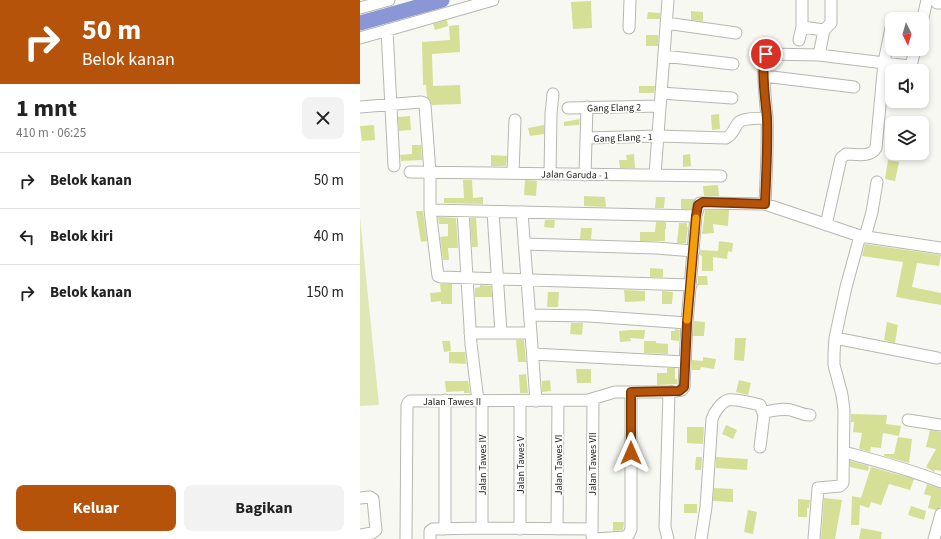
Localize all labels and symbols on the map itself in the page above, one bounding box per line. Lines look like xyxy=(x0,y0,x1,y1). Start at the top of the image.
north arrow xyxy=(885,12,929,56)
pin xyxy=(749,37,783,71)
street label: Gang Elang 2 xyxy=(587,101,641,115)
street label: Gang Elang - 1 xyxy=(593,130,653,146)
street label: Jalan Garuda - 1 xyxy=(541,167,609,183)
street label: Jalan Tawes II xyxy=(423,395,481,409)
street label: Jalan Tawes VII xyxy=(586,432,600,496)
position arrow xyxy=(610,432,652,474)
street label: Jalan Tawes IV xyxy=(476,434,490,495)
street label: Jalan Tawes V xyxy=(514,435,528,494)
street label: Jalan Tawes VI xyxy=(552,435,566,495)

